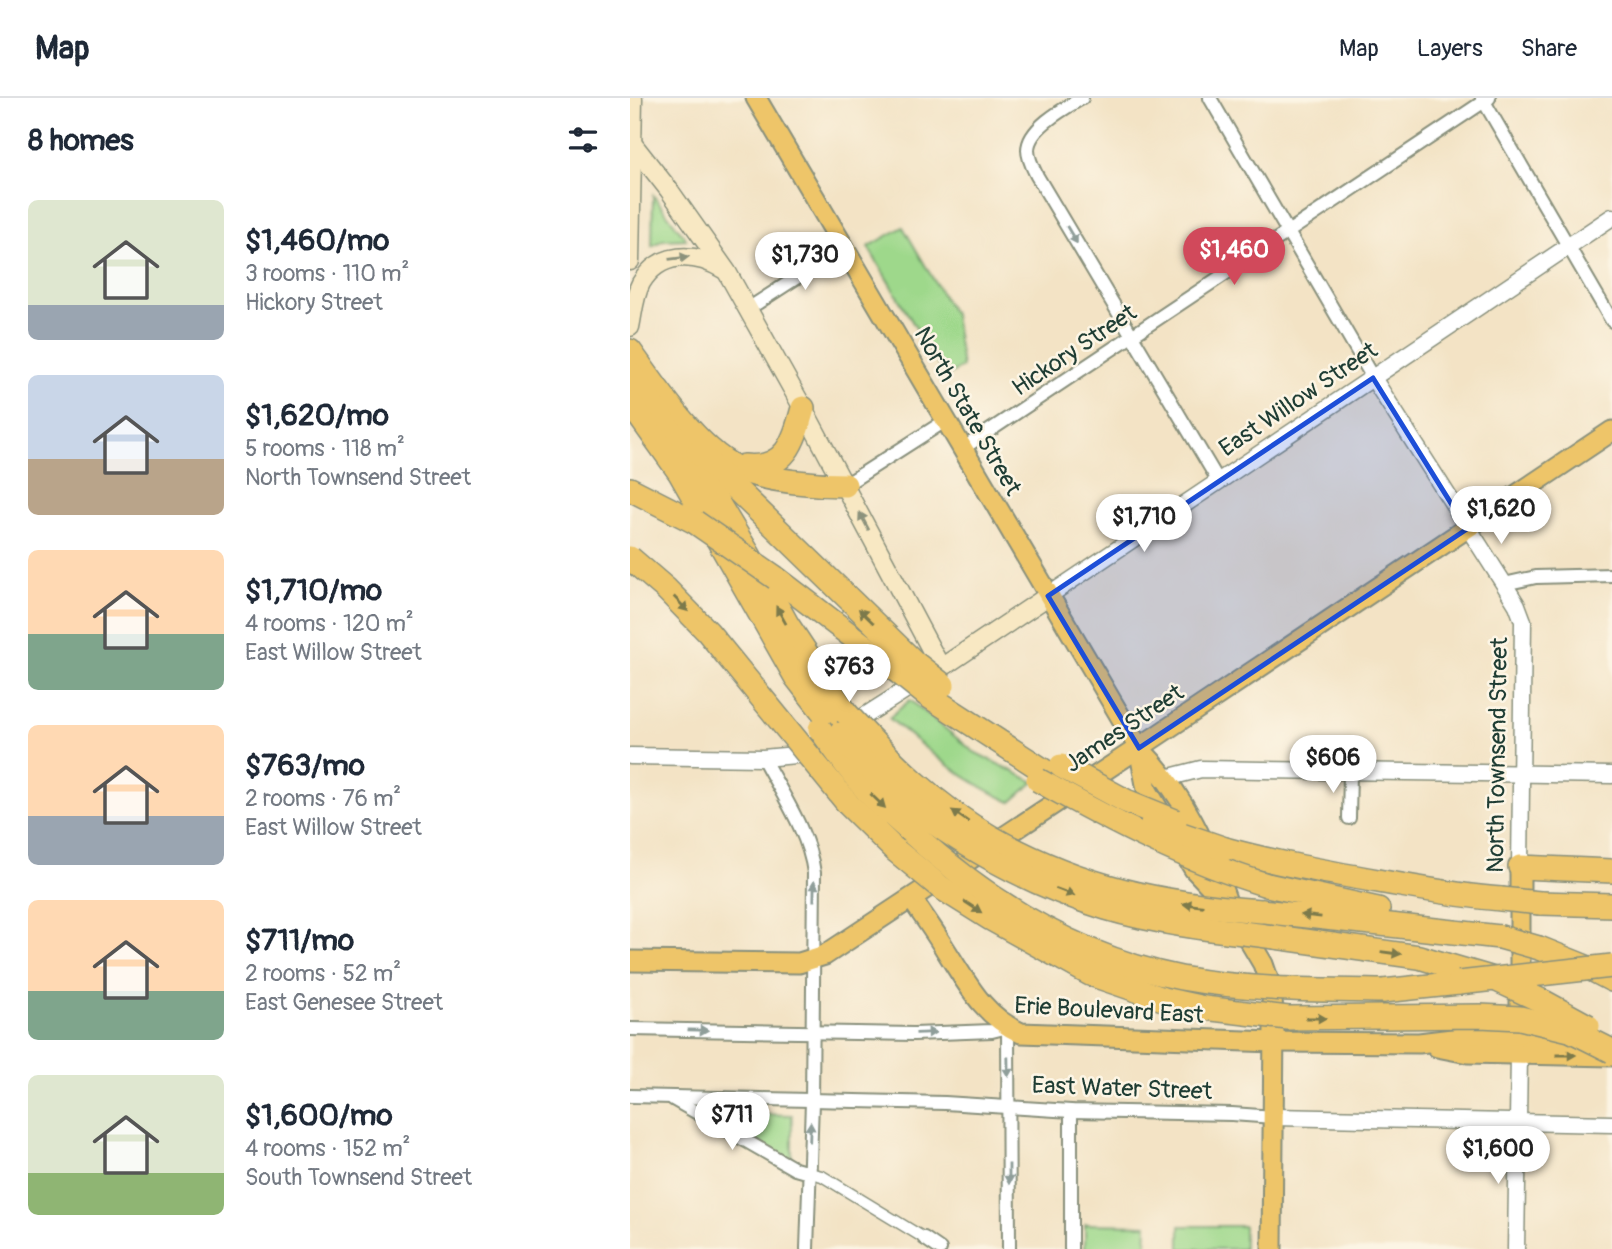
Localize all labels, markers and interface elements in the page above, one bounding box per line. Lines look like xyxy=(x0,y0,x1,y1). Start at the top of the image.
text: Map xyxy=(35,28,90,69)
text: Map xyxy=(1339,34,1379,63)
text: Layers xyxy=(1417,34,1483,63)
text: Share xyxy=(1521,34,1577,63)
icon: filters xyxy=(564,121,602,159)
text: 8 homes xyxy=(28,122,134,159)
text: $1,460/mo xyxy=(245,222,389,259)
one-way arrow xyxy=(1065,225,1078,244)
icon: home xyxy=(84,228,168,312)
pin: $1,460 xyxy=(1177,228,1291,287)
pin: $1,730 xyxy=(748,232,862,292)
text: $1,460 xyxy=(1199,235,1269,264)
text: $1,730 xyxy=(771,240,839,269)
one-way arrow xyxy=(668,253,690,264)
text: 3 rooms · 110 m² xyxy=(245,259,409,288)
text: Hickory Street xyxy=(245,288,383,317)
street label: Hickory Street xyxy=(1007,298,1142,403)
street label: North State Street xyxy=(908,322,1028,501)
street label: East Willow Street xyxy=(1214,336,1383,463)
text: $1,620/mo xyxy=(245,397,389,434)
icon: home xyxy=(84,403,168,487)
text: 5 rooms · 118 m² xyxy=(245,434,405,463)
text: North Townsend Street xyxy=(245,463,471,492)
pin: $1,620 xyxy=(1444,486,1558,546)
pin: $1,710 xyxy=(1087,494,1201,554)
text: $1,620 xyxy=(1466,494,1536,523)
text: $1,710 xyxy=(1112,502,1176,531)
one-way arrow xyxy=(858,511,869,531)
text: $1,710/mo xyxy=(245,572,382,609)
icon: home xyxy=(84,578,168,662)
one-way arrow xyxy=(672,595,688,612)
one-way arrow xyxy=(776,604,788,624)
one-way arrow xyxy=(857,608,875,624)
text: 4 rooms · 120 m² xyxy=(245,609,414,638)
street label: North Townsend Street xyxy=(1481,637,1514,873)
text: East Willow Street xyxy=(245,638,422,667)
pin: $763 xyxy=(808,644,890,704)
text: $763 xyxy=(824,652,874,681)
street label: James Street xyxy=(1059,678,1189,779)
pin: $606 xyxy=(1292,736,1374,795)
text: $606 xyxy=(1306,743,1360,772)
text: $763/mo xyxy=(245,747,365,784)
icon: home xyxy=(84,753,168,837)
text: 2 rooms · 76 m² xyxy=(245,784,401,813)
one-way arrow xyxy=(870,793,887,810)
one-way arrow xyxy=(951,809,969,823)
text: East Willow Street xyxy=(245,813,422,842)
one-way arrow xyxy=(808,880,820,902)
one-way arrow xyxy=(1055,887,1076,898)
one-way arrow xyxy=(1182,900,1204,911)
one-way arrow xyxy=(963,901,982,914)
one-way arrow xyxy=(1300,910,1322,921)
text: $711/mo xyxy=(245,922,354,959)
icon: home xyxy=(84,928,168,1012)
one-way arrow xyxy=(1380,948,1402,959)
text: 2 rooms · 52 m² xyxy=(245,959,401,988)
text: East Genesee Street xyxy=(245,988,443,1017)
street label: Erie Boulevard East xyxy=(1014,991,1205,1030)
one-way arrow xyxy=(1305,1012,1327,1023)
one-way arrow xyxy=(687,1024,709,1036)
one-way arrow xyxy=(915,1028,937,1039)
one-way arrow xyxy=(1555,1049,1577,1061)
one-way arrow xyxy=(1003,1056,1014,1078)
street label: East Water Street xyxy=(1031,1071,1213,1106)
pin: $711 xyxy=(691,1093,773,1152)
text: $1,600/mo xyxy=(245,1097,393,1134)
text: $711 xyxy=(711,1100,753,1129)
icon: home xyxy=(84,1103,168,1187)
one-way arrow xyxy=(805,1121,816,1143)
pin: $1,600 xyxy=(1441,1126,1555,1186)
text: 4 rooms · 152 m² xyxy=(245,1134,411,1163)
text: $1,600 xyxy=(1462,1134,1534,1163)
text: South Townsend Street xyxy=(245,1163,472,1192)
one-way arrow xyxy=(1003,1164,1015,1186)

